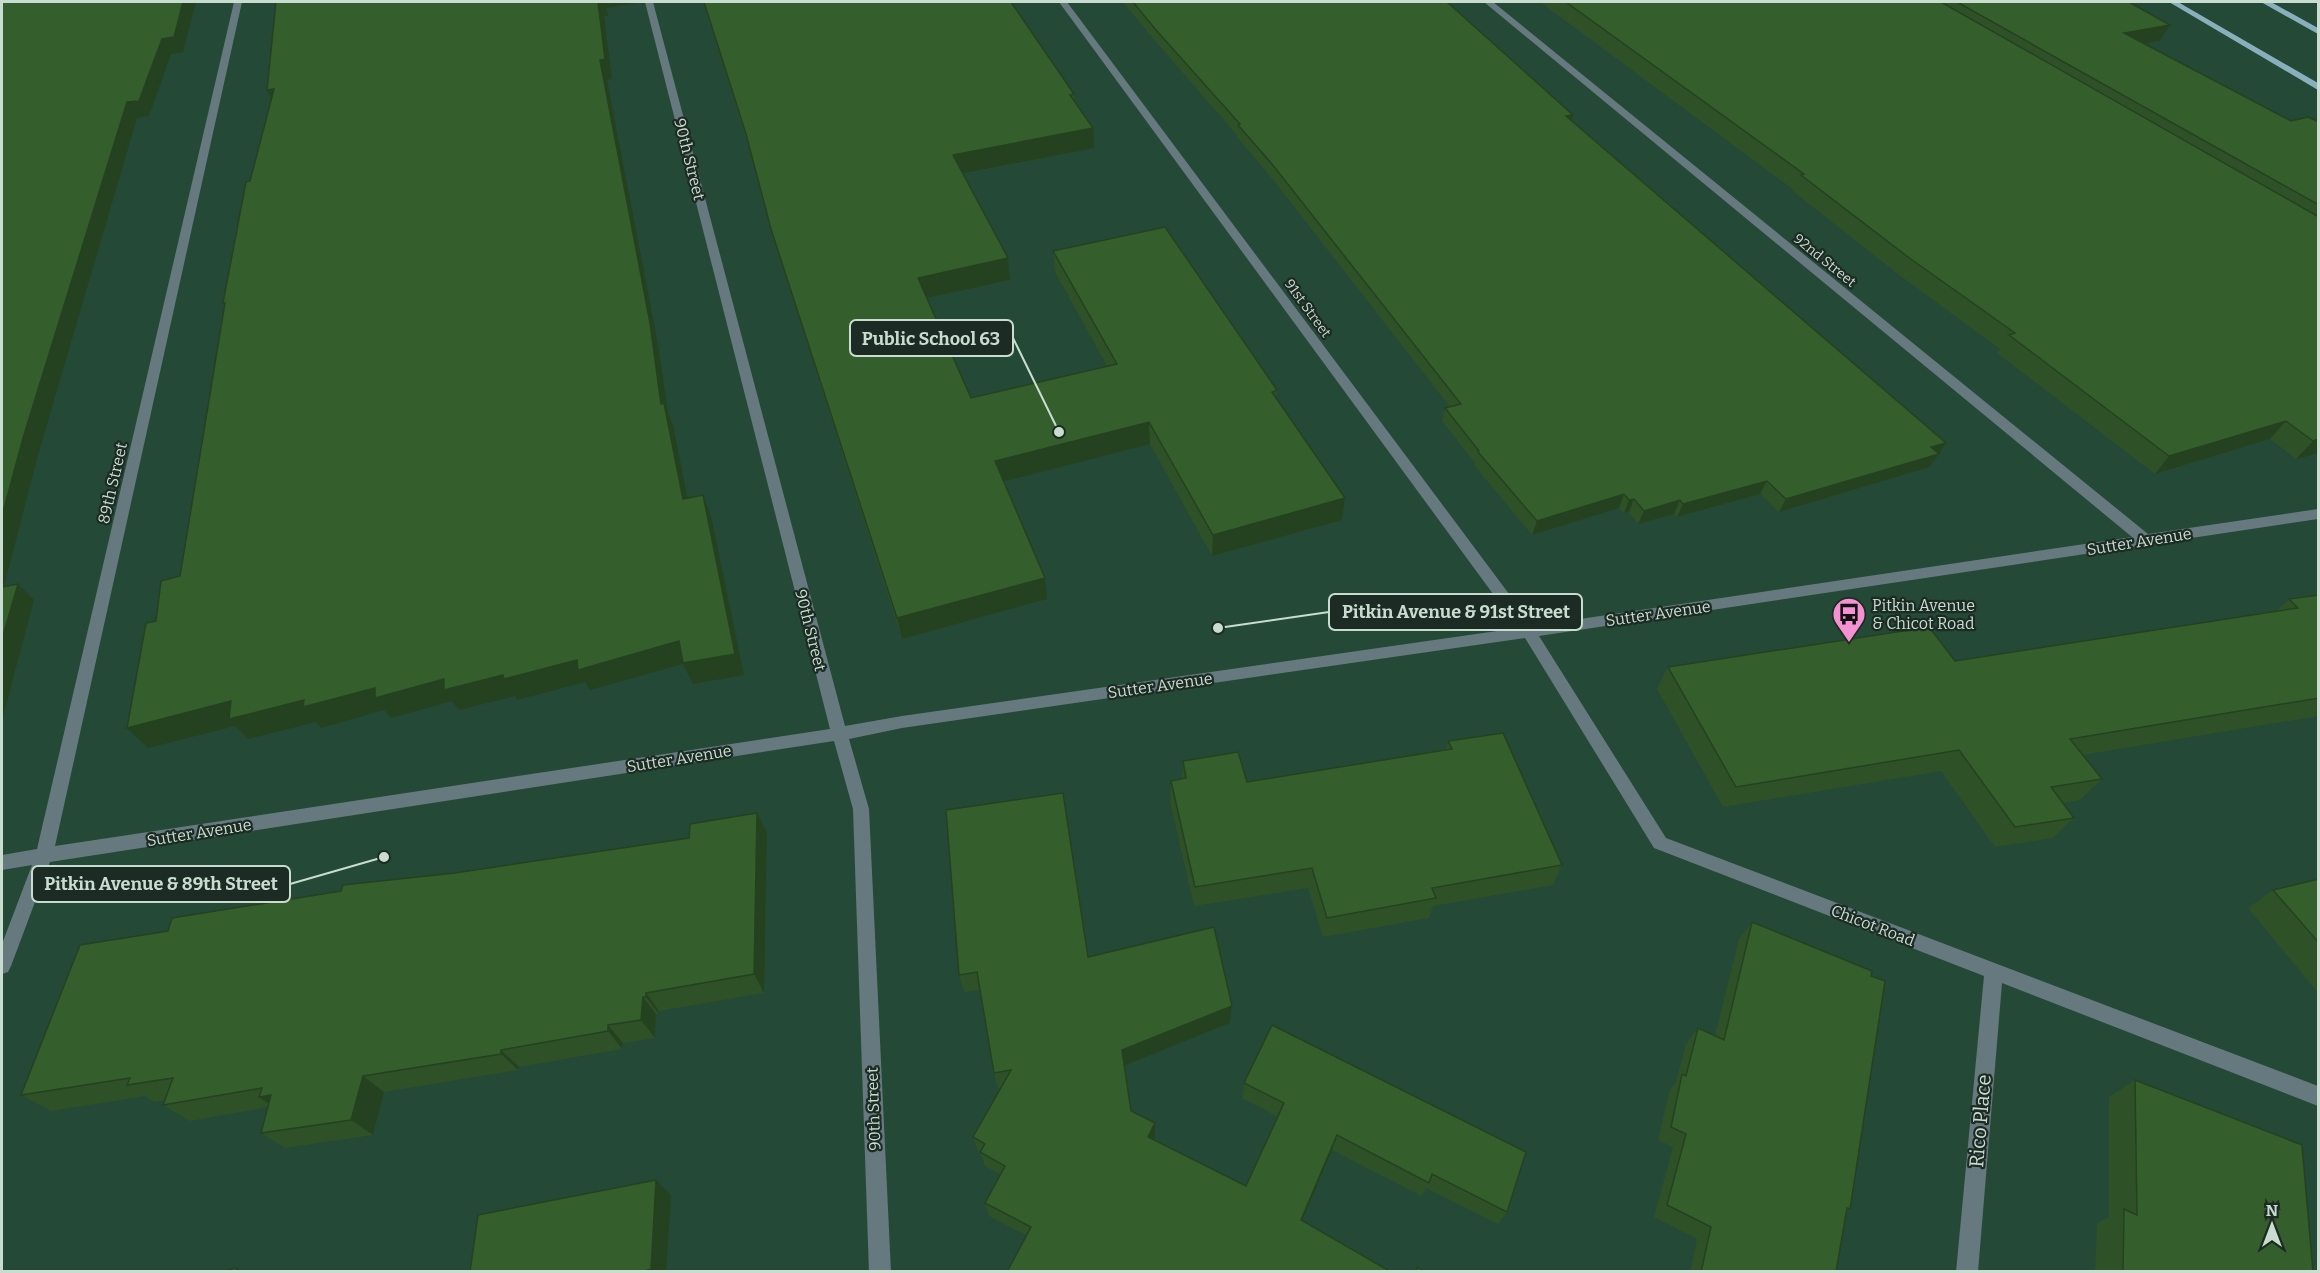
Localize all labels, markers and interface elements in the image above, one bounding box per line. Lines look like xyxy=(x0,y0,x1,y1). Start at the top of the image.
street label: 90th Street xyxy=(670,116,709,202)
street label: 92nd Street xyxy=(1790,230,1859,291)
street label: 91st Street xyxy=(1281,276,1334,341)
callout: Public School 63 xyxy=(850,320,1013,356)
text: Public School 63 xyxy=(862,328,1000,350)
street label: 89th Street xyxy=(94,440,131,526)
street label: Sutter Avenue xyxy=(2085,524,2193,559)
street label: 90th Street xyxy=(791,587,830,673)
callout: Pitkin Avenue & 91st Street xyxy=(1329,594,1582,630)
bus stop icon: Pitkin Avenue & Chicot Road xyxy=(1831,596,1867,643)
place label: Pitkin Avenue & Chicot Road xyxy=(1872,596,1975,633)
street label: Sutter Avenue xyxy=(1604,597,1712,630)
text: Pitkin Avenue & 91st Street xyxy=(1342,601,1570,623)
street label: Sutter Avenue xyxy=(1106,669,1214,702)
street label: Sutter Avenue xyxy=(625,741,733,776)
street label: Sutter Avenue xyxy=(145,815,253,850)
callout: Pitkin Avenue & 89th Street xyxy=(32,866,290,902)
text: Pitkin Avenue & 89th Street xyxy=(44,873,278,895)
street label: Chicot Road xyxy=(1828,901,1918,950)
street label: 90th Street xyxy=(863,1067,884,1151)
street label: Rico Place xyxy=(1964,1074,1996,1168)
north arrow xyxy=(2242,1195,2302,1255)
text: N xyxy=(2266,1201,2278,1220)

